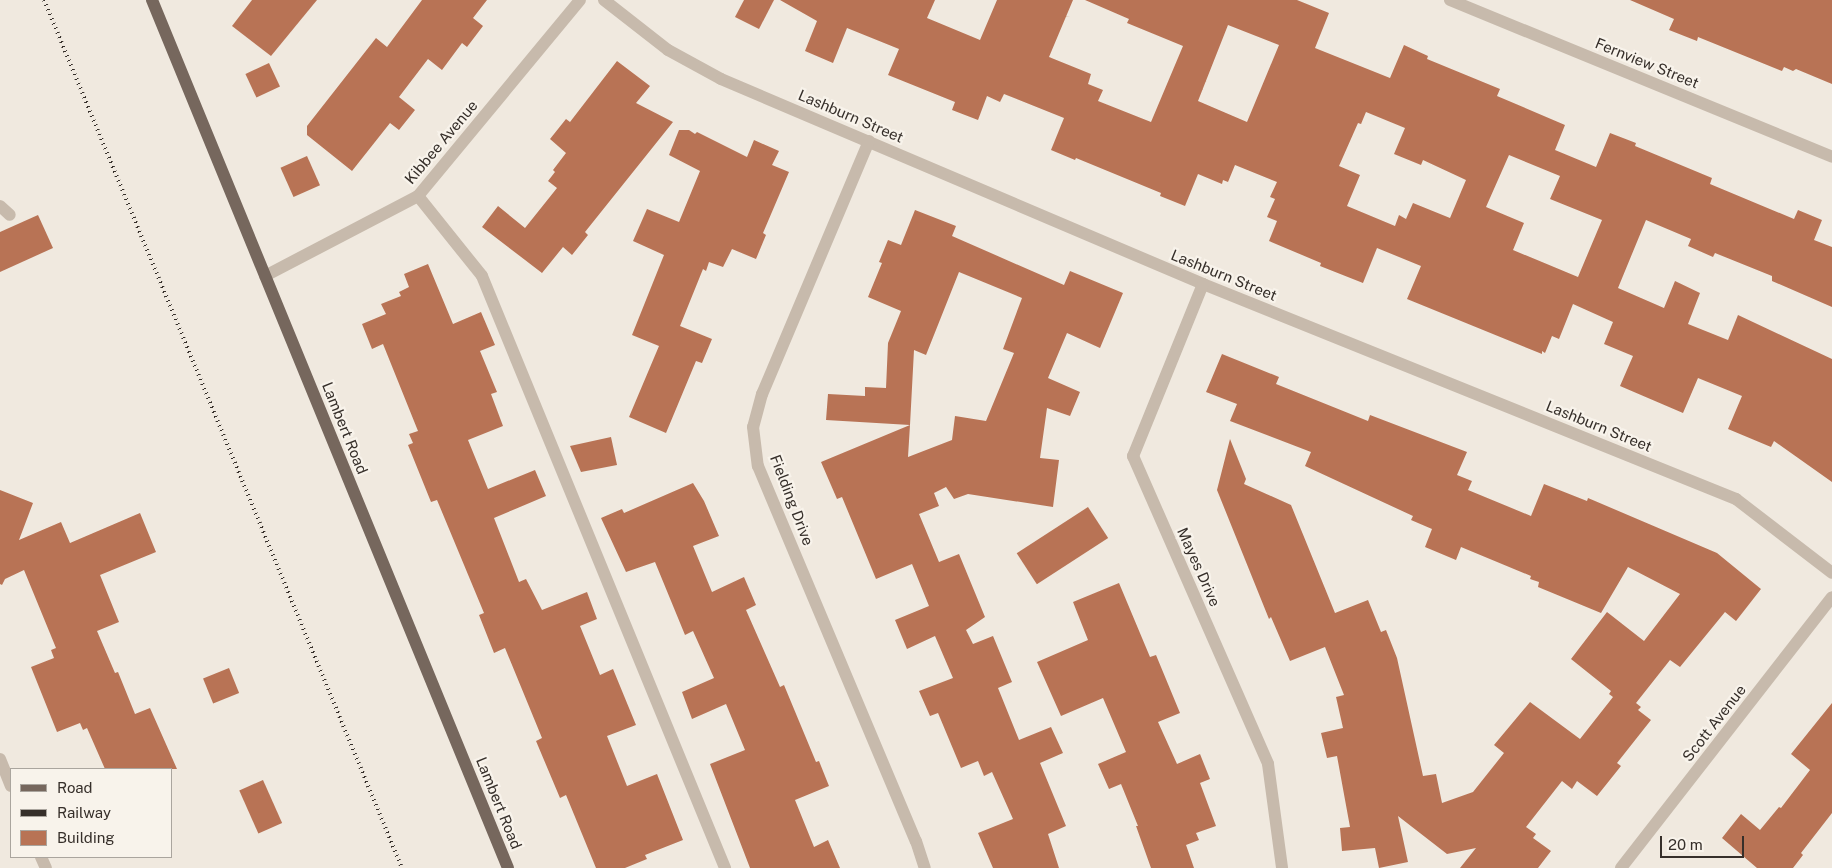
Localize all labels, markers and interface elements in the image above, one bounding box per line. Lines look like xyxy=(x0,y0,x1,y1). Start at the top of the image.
street label: Fernview Street xyxy=(1593,34,1701,92)
street label: Lashburn Street xyxy=(796,86,906,146)
street label: Kibbee Avenue xyxy=(401,96,481,188)
street label: Lashburn Street xyxy=(1168,246,1280,304)
street label: Lambert Road xyxy=(318,379,372,477)
street label: Lashburn Street xyxy=(1543,397,1655,455)
street label: Fielding Drive xyxy=(766,452,818,548)
street label: Mayes Drive xyxy=(1174,525,1224,609)
street label: Scott Avenue xyxy=(1678,681,1750,765)
street label: Lambert Road xyxy=(472,754,526,852)
legend xyxy=(10,768,172,858)
text: Road xyxy=(57,779,93,796)
text: Railway xyxy=(57,804,111,821)
scale bar xyxy=(1662,826,1746,858)
text: Building xyxy=(57,829,115,846)
text: 20 m xyxy=(1668,836,1703,853)

